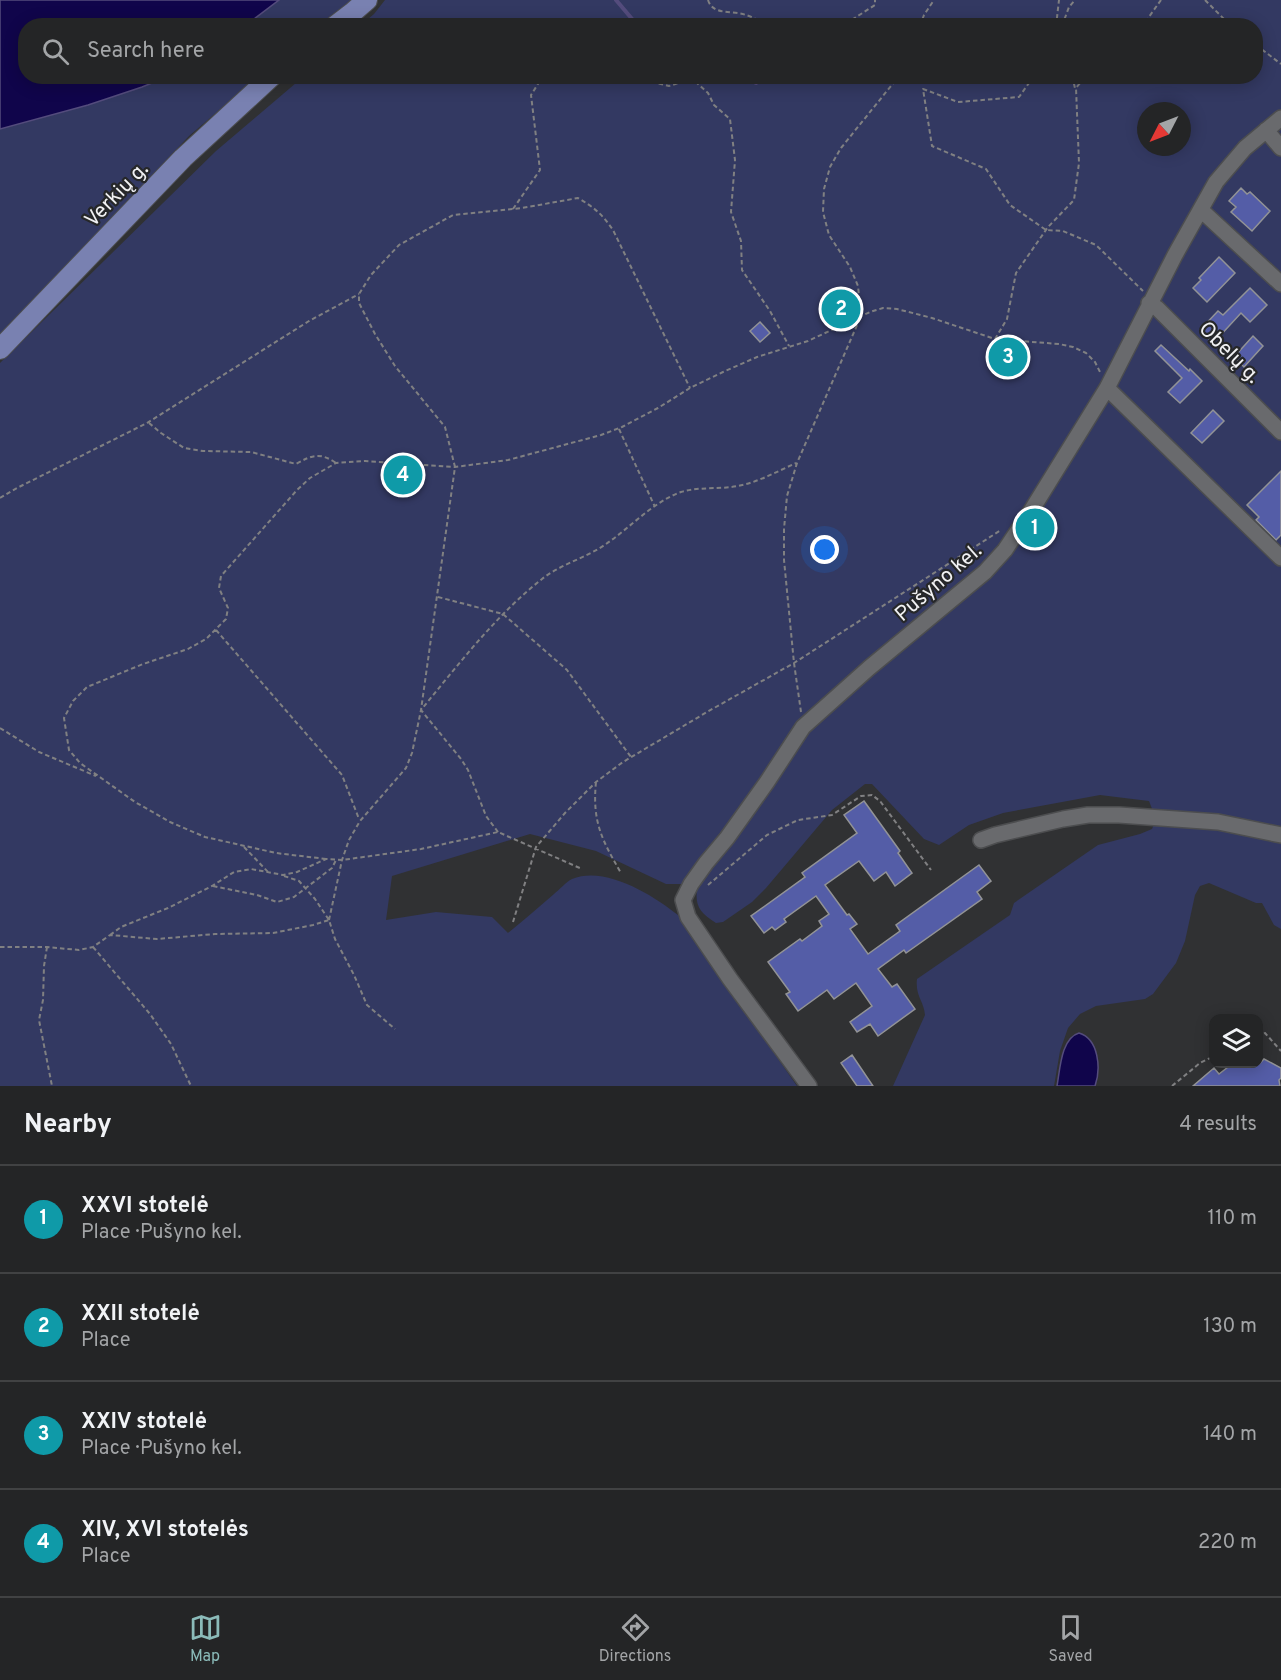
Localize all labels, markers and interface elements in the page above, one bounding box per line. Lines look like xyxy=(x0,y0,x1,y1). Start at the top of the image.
search box xyxy=(18,18,1263,84)
icon: search xyxy=(39,35,72,68)
text: Search here xyxy=(87,38,205,65)
north arrow xyxy=(1137,102,1191,156)
street label: Verkių g. xyxy=(79,157,155,234)
pin: 2 xyxy=(822,286,860,332)
street label: Obelų g. xyxy=(1192,316,1266,390)
pin: 3 xyxy=(988,334,1028,380)
pin: 4 xyxy=(384,452,422,498)
pin: 1 xyxy=(1016,506,1054,550)
your location xyxy=(810,535,839,564)
street label: Pušyno kel. xyxy=(890,538,988,628)
map controls xyxy=(1209,1014,1263,1068)
button: layers xyxy=(1209,1014,1263,1068)
text: Nearby xyxy=(24,1109,112,1142)
text: 4 results xyxy=(1180,1112,1257,1138)
text: XXVI stotelė xyxy=(81,1193,209,1220)
text: 1 xyxy=(40,1206,48,1232)
text: 110 m xyxy=(1208,1206,1257,1232)
text: Place · Pušyno kel. xyxy=(81,1220,242,1246)
text: XXII stotelė xyxy=(81,1301,200,1328)
text: 2 xyxy=(37,1314,50,1340)
text: 130 m xyxy=(1203,1314,1257,1340)
text: Place xyxy=(81,1328,131,1354)
text: XXIV stotelė xyxy=(81,1409,207,1436)
text: 3 xyxy=(38,1422,50,1448)
text: 140 m xyxy=(1203,1422,1257,1448)
text: Place · Pušyno kel. xyxy=(81,1436,242,1462)
text: XIV, XVI stotelės xyxy=(81,1517,249,1544)
text: 4 xyxy=(37,1530,50,1556)
text: 220 m xyxy=(1198,1530,1257,1556)
text: Place xyxy=(81,1544,131,1570)
tab: Map xyxy=(189,1611,222,1667)
tab: Directions xyxy=(599,1611,671,1667)
tab: Saved xyxy=(1048,1611,1092,1667)

